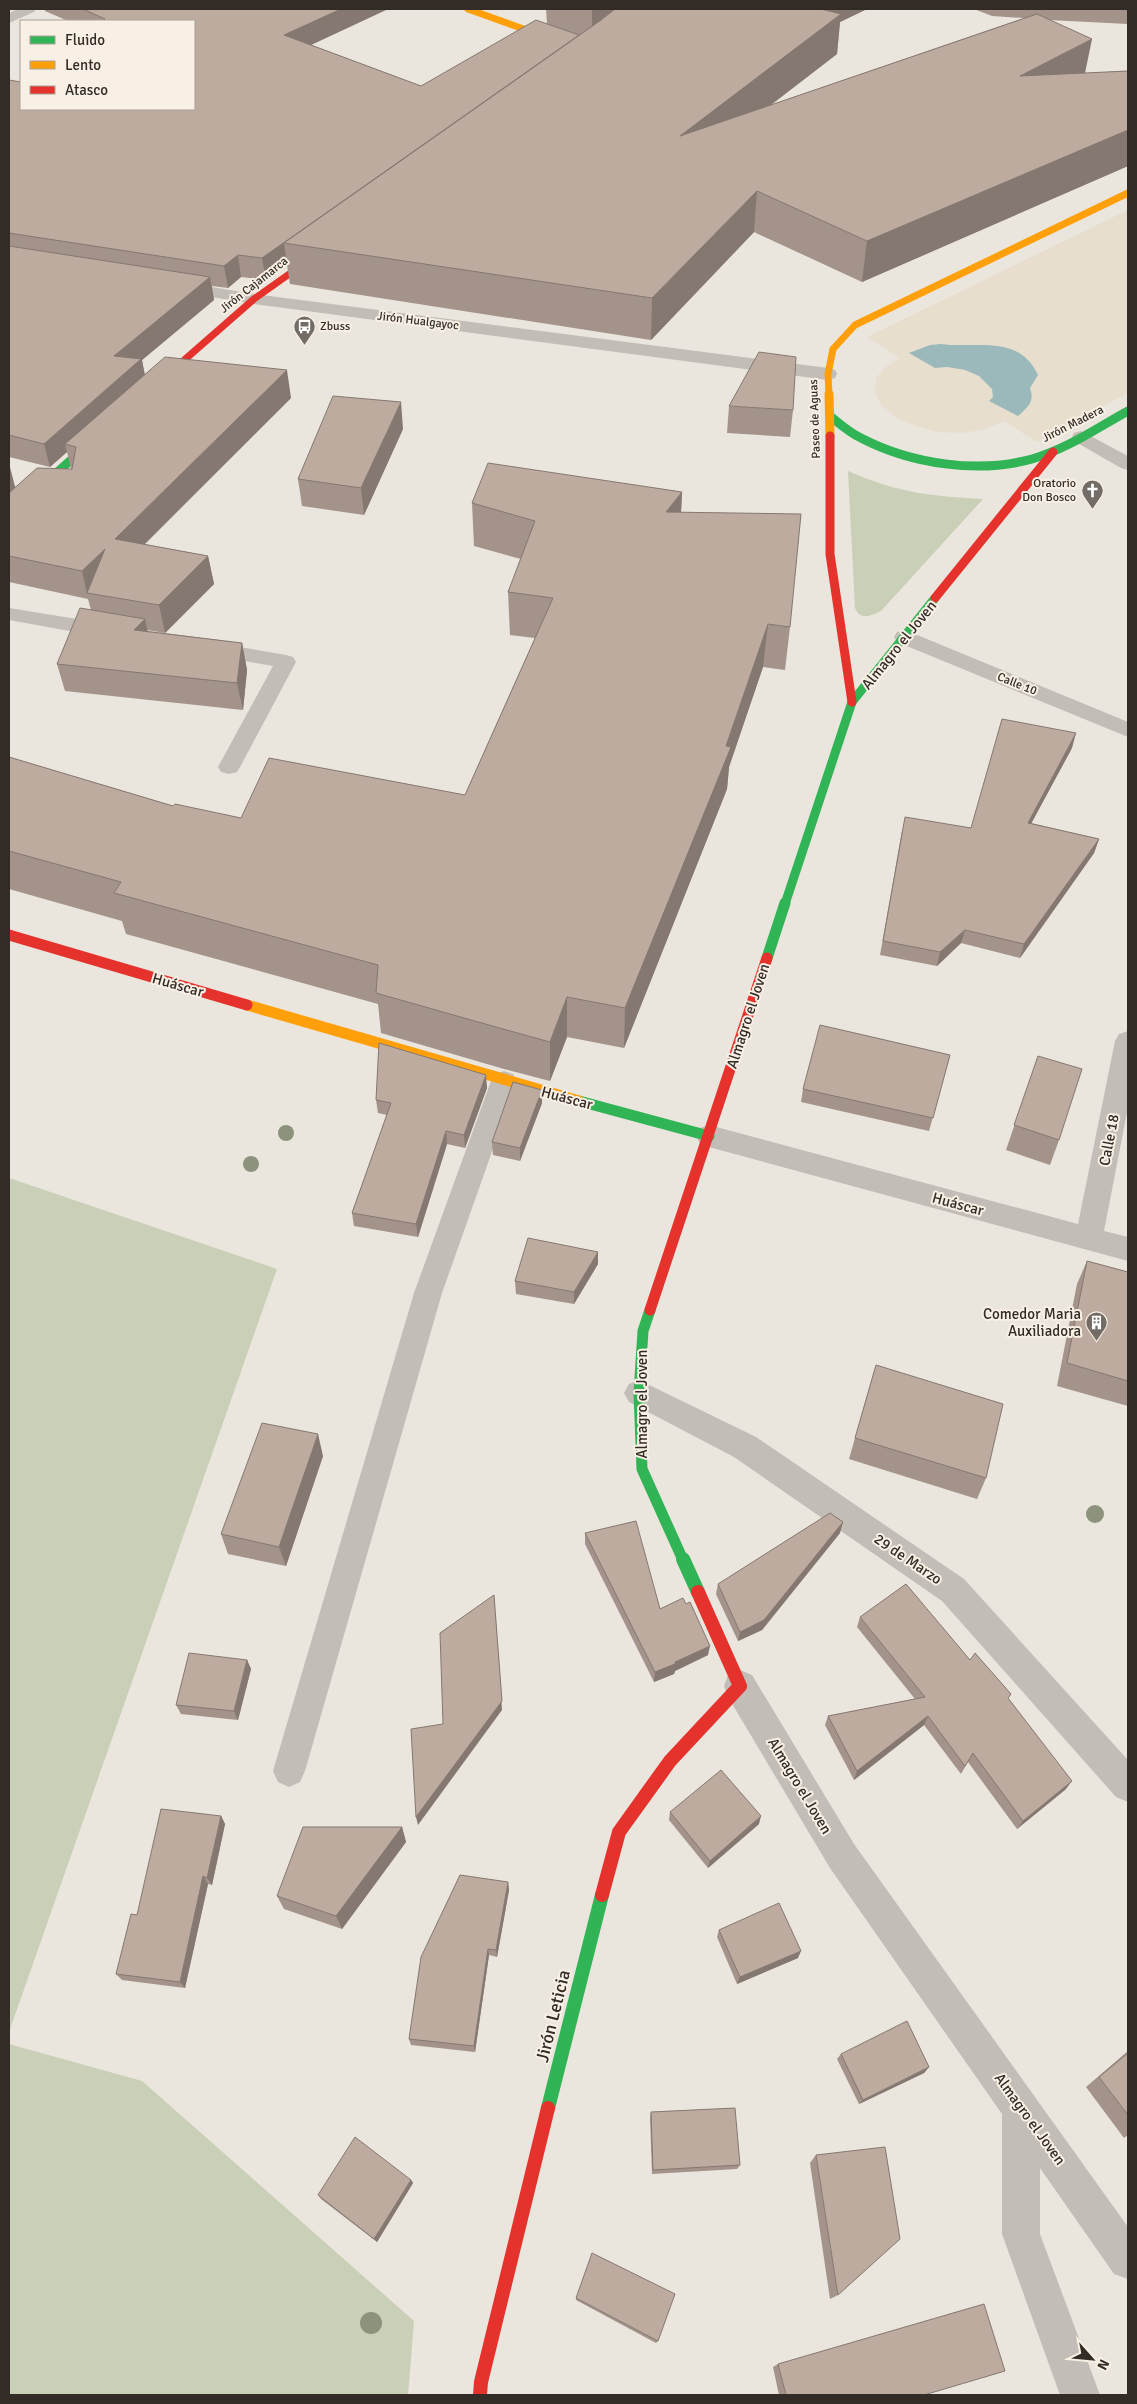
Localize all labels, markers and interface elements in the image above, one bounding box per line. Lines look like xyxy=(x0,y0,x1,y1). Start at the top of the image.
legend xyxy=(20,20,195,110)
text: Fluido xyxy=(65,31,105,49)
text: Lento xyxy=(65,56,101,74)
text: Atasco xyxy=(65,81,108,99)
street label: Jirón Cajamarca xyxy=(217,254,291,316)
street label: Jirón Hualgayoc xyxy=(376,309,460,333)
bus stop icon: Zbuss xyxy=(292,314,316,345)
place label: Zbuss xyxy=(320,319,350,334)
street label: Paseo de Aguas xyxy=(806,379,824,459)
street label: Jirón Madera xyxy=(1040,402,1106,446)
place label: Oratorio Don Bosco xyxy=(1022,476,1076,505)
church icon: Oratorio Don Bosco xyxy=(1080,478,1104,509)
street label: Almagro el Joven xyxy=(858,597,940,693)
street label: Calle 10 xyxy=(995,669,1039,699)
street label: Almagro el Joven xyxy=(723,961,773,1071)
street label: Huáscar xyxy=(150,969,206,1001)
street label: Huáscar xyxy=(539,1082,595,1114)
street label: Calle 18 xyxy=(1095,1113,1123,1167)
street label: Huáscar xyxy=(930,1188,986,1220)
place label: Comedor Maria Auxiliadora xyxy=(983,1305,1081,1340)
building icon: Comedor Maria Auxiliadora xyxy=(1085,1311,1109,1342)
street label: Almagro el Joven xyxy=(633,1349,651,1459)
street label: 29 de Marzo xyxy=(871,1530,945,1588)
street label: Almagro el Joven xyxy=(764,1735,836,1837)
street label: Jirón Leticia xyxy=(531,1968,575,2064)
street label: Almagro el Joven xyxy=(991,2070,1069,2168)
north arrow xyxy=(1067,2334,1117,2384)
text: N xyxy=(1093,2356,1113,2373)

